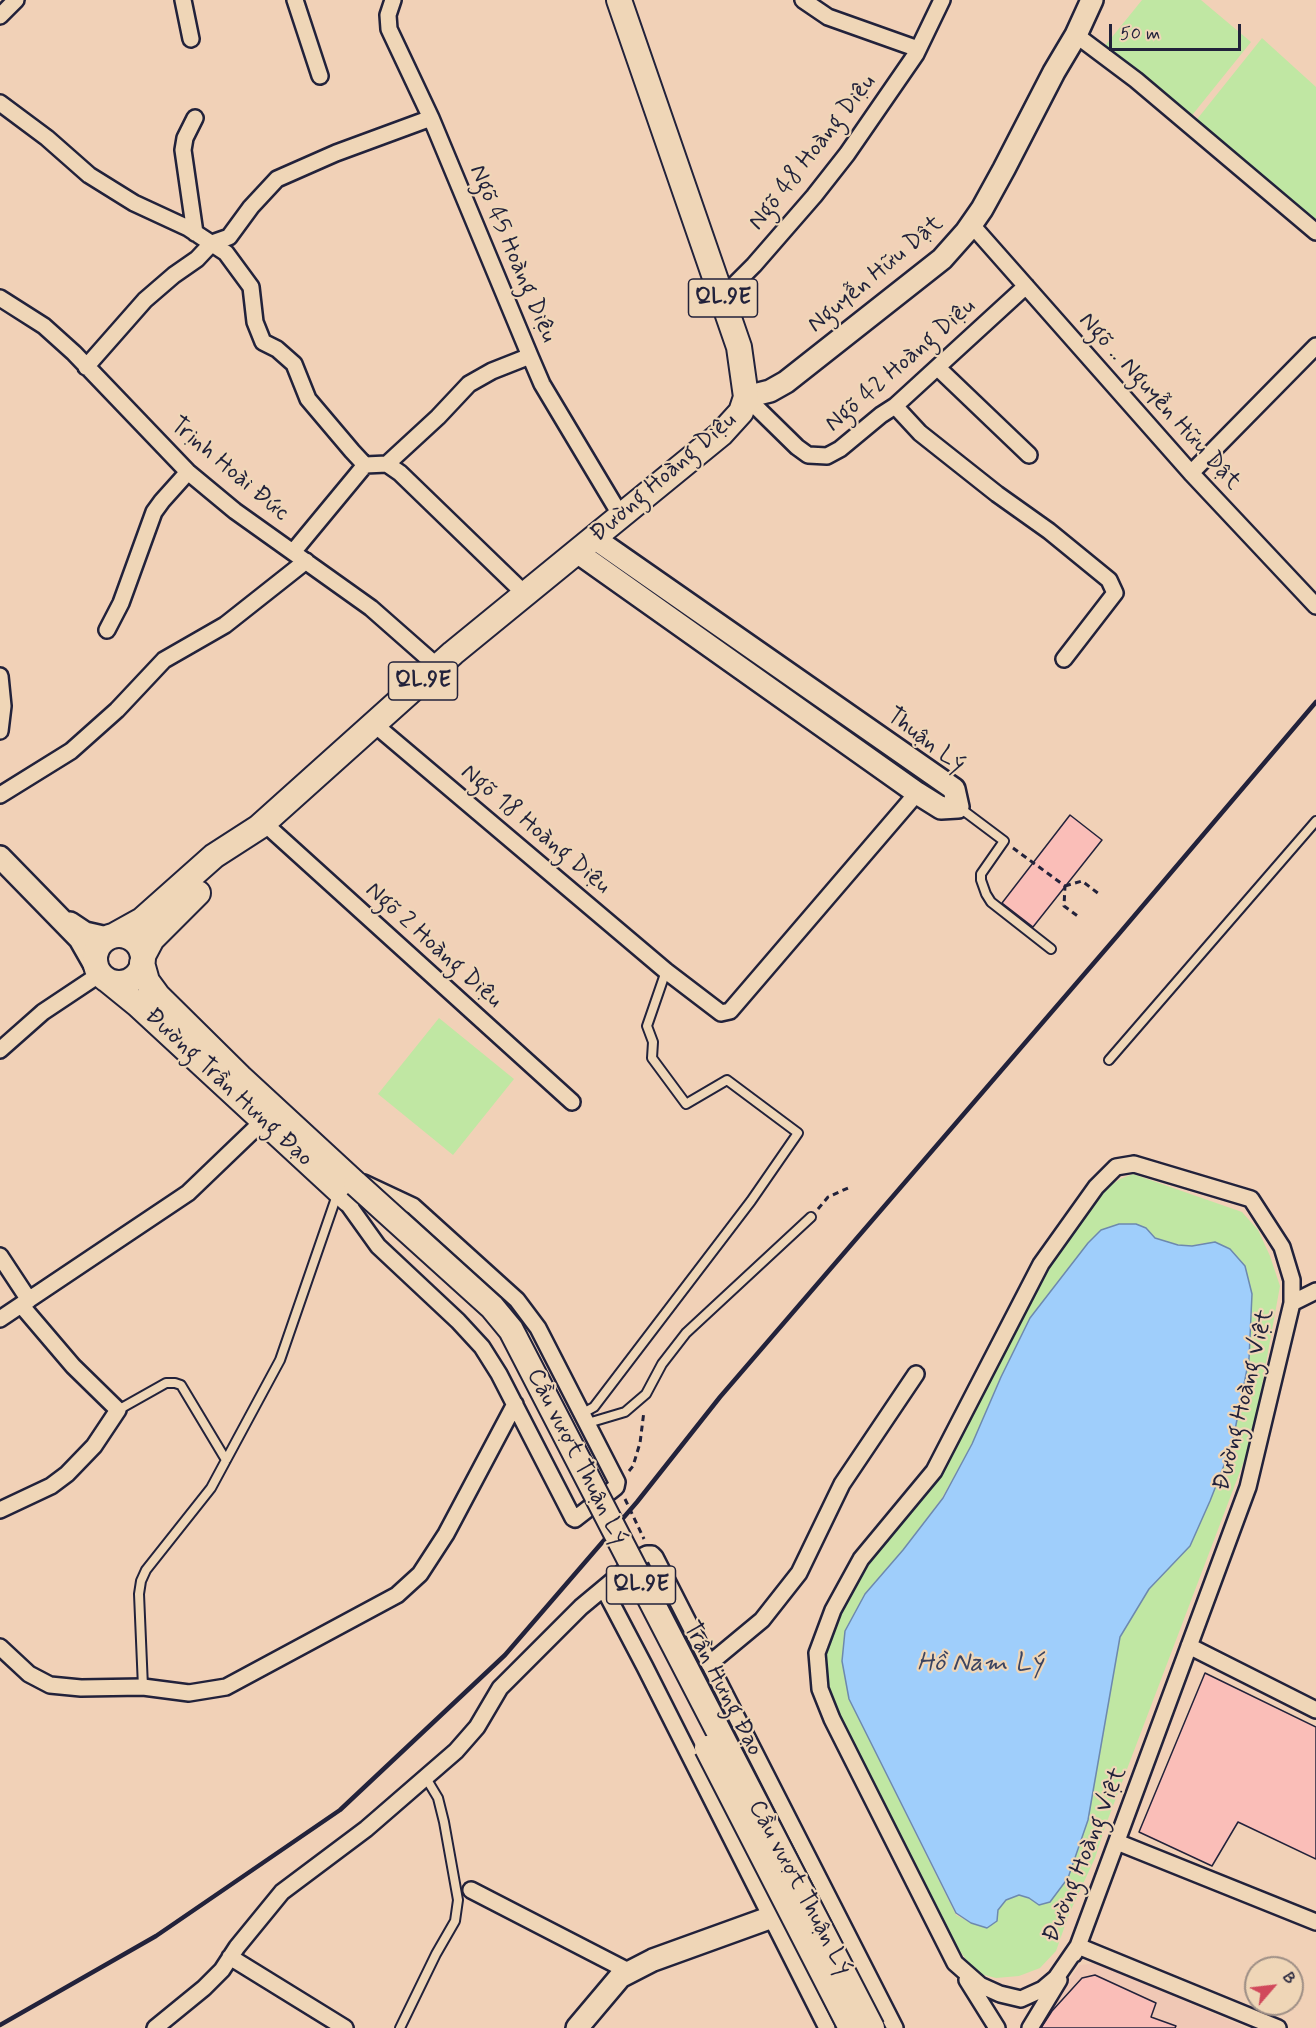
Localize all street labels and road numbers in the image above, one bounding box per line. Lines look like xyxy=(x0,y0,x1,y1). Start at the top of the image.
street label: Ngõ 48 Hoàng Diệu xyxy=(743,69,883,237)
street label: Ngõ 45 Hoàng Diệu xyxy=(462,161,562,347)
street label: Nguyễn Hữu Dật xyxy=(802,210,950,340)
road number: QL.9E xyxy=(688,279,758,317)
street label: Ngõ 42 Hoàng Diệu xyxy=(820,293,982,439)
street label: Ngõ .. Nguyễn Hữu Dật xyxy=(1072,307,1246,497)
street label: Đường Hoàng Diệu xyxy=(585,407,743,549)
street label: Trịnh Hoài Đức xyxy=(163,412,295,528)
road number: QL.9E xyxy=(388,662,458,700)
street label: Thuận Lý xyxy=(880,702,970,780)
street label: Ngõ 18 Hoàng Diệu xyxy=(454,759,616,901)
street label: Ngõ 2 Hoàng Diệu xyxy=(358,877,508,1015)
street label: Đường Trần Hưng Đạo xyxy=(138,1003,318,1173)
street label: Đường Hoàng Việt xyxy=(1208,1306,1282,1494)
street label: Cầu vượt Thuận Lý xyxy=(519,1364,633,1550)
road number: QL.9E xyxy=(606,1566,676,1604)
street label: Trần Hưng Đạo xyxy=(676,1617,768,1761)
street label: Đường Hoàng Việt xyxy=(1038,1763,1134,1947)
street label: Cầu vượt Thuận Lý xyxy=(741,1796,857,1980)

